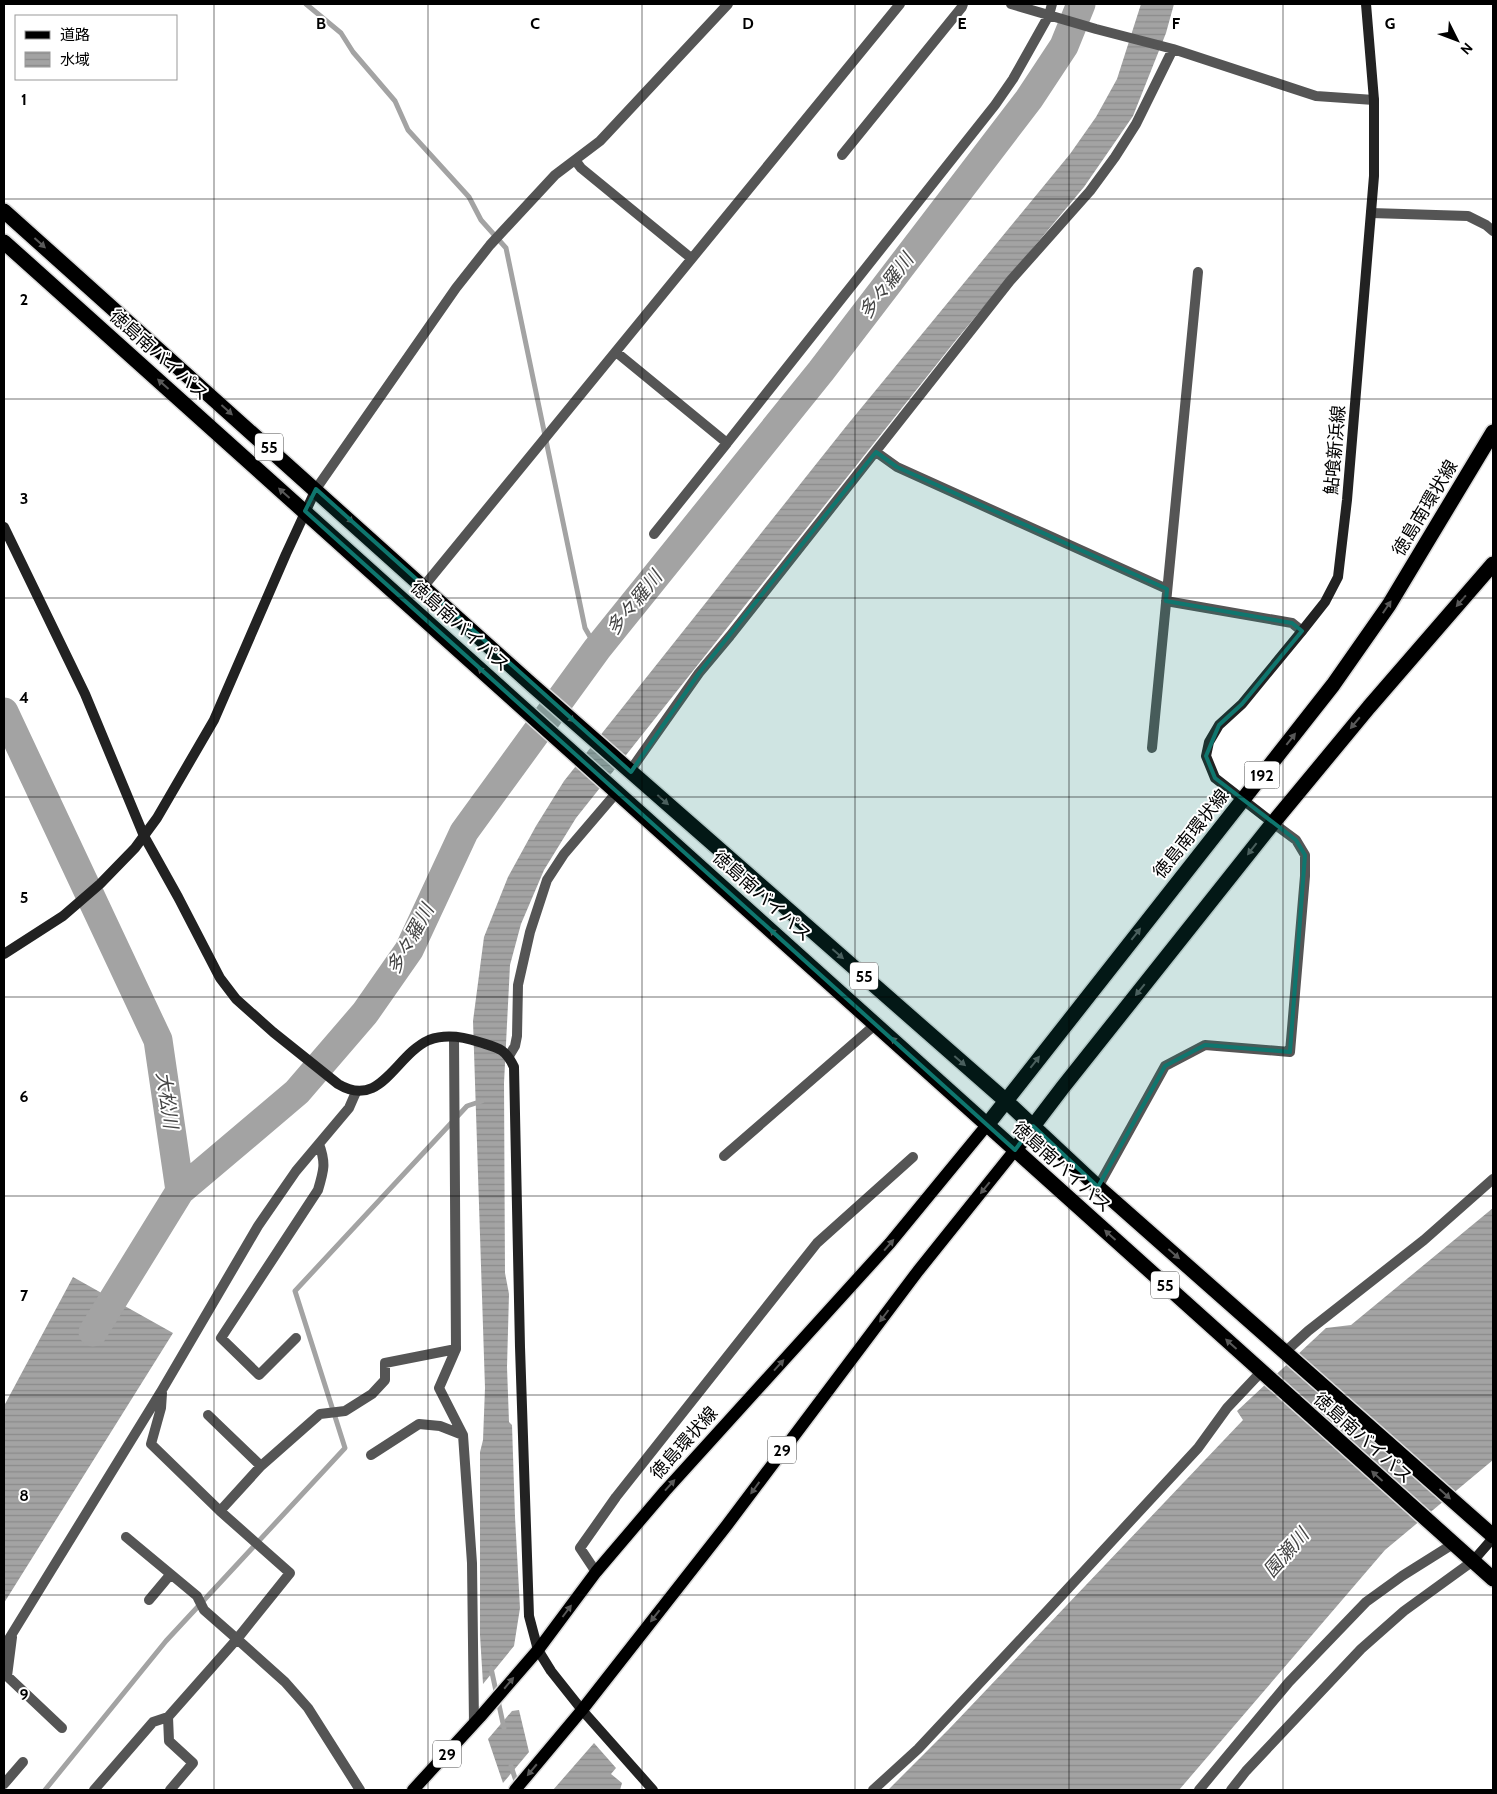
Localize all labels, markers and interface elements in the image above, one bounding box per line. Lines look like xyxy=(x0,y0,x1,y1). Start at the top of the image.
text: B xyxy=(316,14,326,33)
text: C xyxy=(530,14,540,33)
text: D xyxy=(742,14,754,33)
text: E xyxy=(957,14,967,33)
text: F xyxy=(1172,14,1181,33)
text: G xyxy=(1385,14,1395,33)
legend xyxy=(15,15,178,80)
north arrow xyxy=(1432,15,1482,65)
text: 道路 xyxy=(60,26,90,44)
text: N xyxy=(1457,39,1477,58)
text: 水域 xyxy=(60,51,90,69)
text: 1 xyxy=(21,90,27,109)
one-way arrow xyxy=(34,237,46,249)
water label: 多々羅川 xyxy=(854,247,919,323)
text: 2 xyxy=(20,290,28,309)
street label: 徳島南バイパス xyxy=(105,305,213,405)
one-way arrow xyxy=(157,379,170,390)
one-way arrow xyxy=(220,404,232,416)
street label: 鮎喰新浜線 xyxy=(1320,404,1350,496)
road number: 55 xyxy=(255,434,283,461)
street label: 徳島南環状線 xyxy=(1388,456,1462,560)
one-way arrow xyxy=(279,487,291,499)
text: 3 xyxy=(20,489,28,508)
one-way arrow xyxy=(341,512,353,524)
water label: 多々羅川 xyxy=(601,565,668,640)
street label: 徳島南バイパス xyxy=(406,576,514,676)
one-way arrow xyxy=(1455,594,1467,606)
one-way arrow xyxy=(1382,601,1392,614)
one-way arrow xyxy=(477,666,489,678)
text: 4 xyxy=(19,688,29,707)
one-way arrow xyxy=(562,711,574,723)
one-way arrow xyxy=(1349,717,1360,730)
one-way arrow xyxy=(1286,732,1296,745)
road number: 192 xyxy=(1244,762,1280,788)
street label: 徳島南環状線 xyxy=(1148,785,1234,883)
one-way arrow xyxy=(657,794,669,805)
one-way arrow xyxy=(1247,842,1257,856)
street label: 徳島南バイパス xyxy=(708,846,816,946)
text: 5 xyxy=(20,888,28,907)
water label: 多々羅川 xyxy=(382,898,439,978)
one-way arrow xyxy=(769,928,782,939)
one-way arrow xyxy=(1130,928,1141,941)
one-way arrow xyxy=(831,948,844,959)
road number: 55 xyxy=(850,962,878,989)
one-way arrow xyxy=(1135,984,1146,997)
one-way arrow xyxy=(891,1036,903,1048)
one-way arrow xyxy=(953,1055,965,1067)
one-way arrow xyxy=(1030,1056,1041,1069)
water label: 大松川 xyxy=(152,1070,183,1132)
text: 6 xyxy=(20,1087,29,1106)
street label: 徳島南バイパス xyxy=(1008,1117,1116,1217)
one-way arrow xyxy=(979,1182,990,1195)
one-way arrow xyxy=(1104,1230,1117,1241)
one-way arrow xyxy=(883,1238,894,1251)
one-way arrow xyxy=(1168,1248,1180,1260)
road number: 55 xyxy=(1151,1272,1179,1298)
text: 7 xyxy=(20,1286,29,1305)
one-way arrow xyxy=(879,1309,889,1323)
one-way arrow xyxy=(1224,1339,1237,1350)
one-way arrow xyxy=(773,1359,785,1371)
street label: 徳島南バイパス xyxy=(1309,1388,1417,1488)
street label: 徳島環状線 xyxy=(646,1402,722,1484)
road number: 29 xyxy=(768,1436,796,1464)
one-way arrow xyxy=(1371,1470,1384,1481)
one-way arrow xyxy=(664,1480,676,1492)
one-way arrow xyxy=(749,1481,760,1494)
text: 8 xyxy=(19,1486,29,1505)
one-way arrow xyxy=(1438,1489,1451,1500)
water label: 園瀬川 xyxy=(1259,1522,1315,1582)
one-way arrow xyxy=(562,1604,572,1618)
one-way arrow xyxy=(650,1609,661,1622)
one-way arrow xyxy=(503,1678,515,1690)
text: 9 xyxy=(20,1685,29,1704)
road number: 29 xyxy=(433,1740,461,1768)
one-way arrow xyxy=(526,1764,537,1777)

